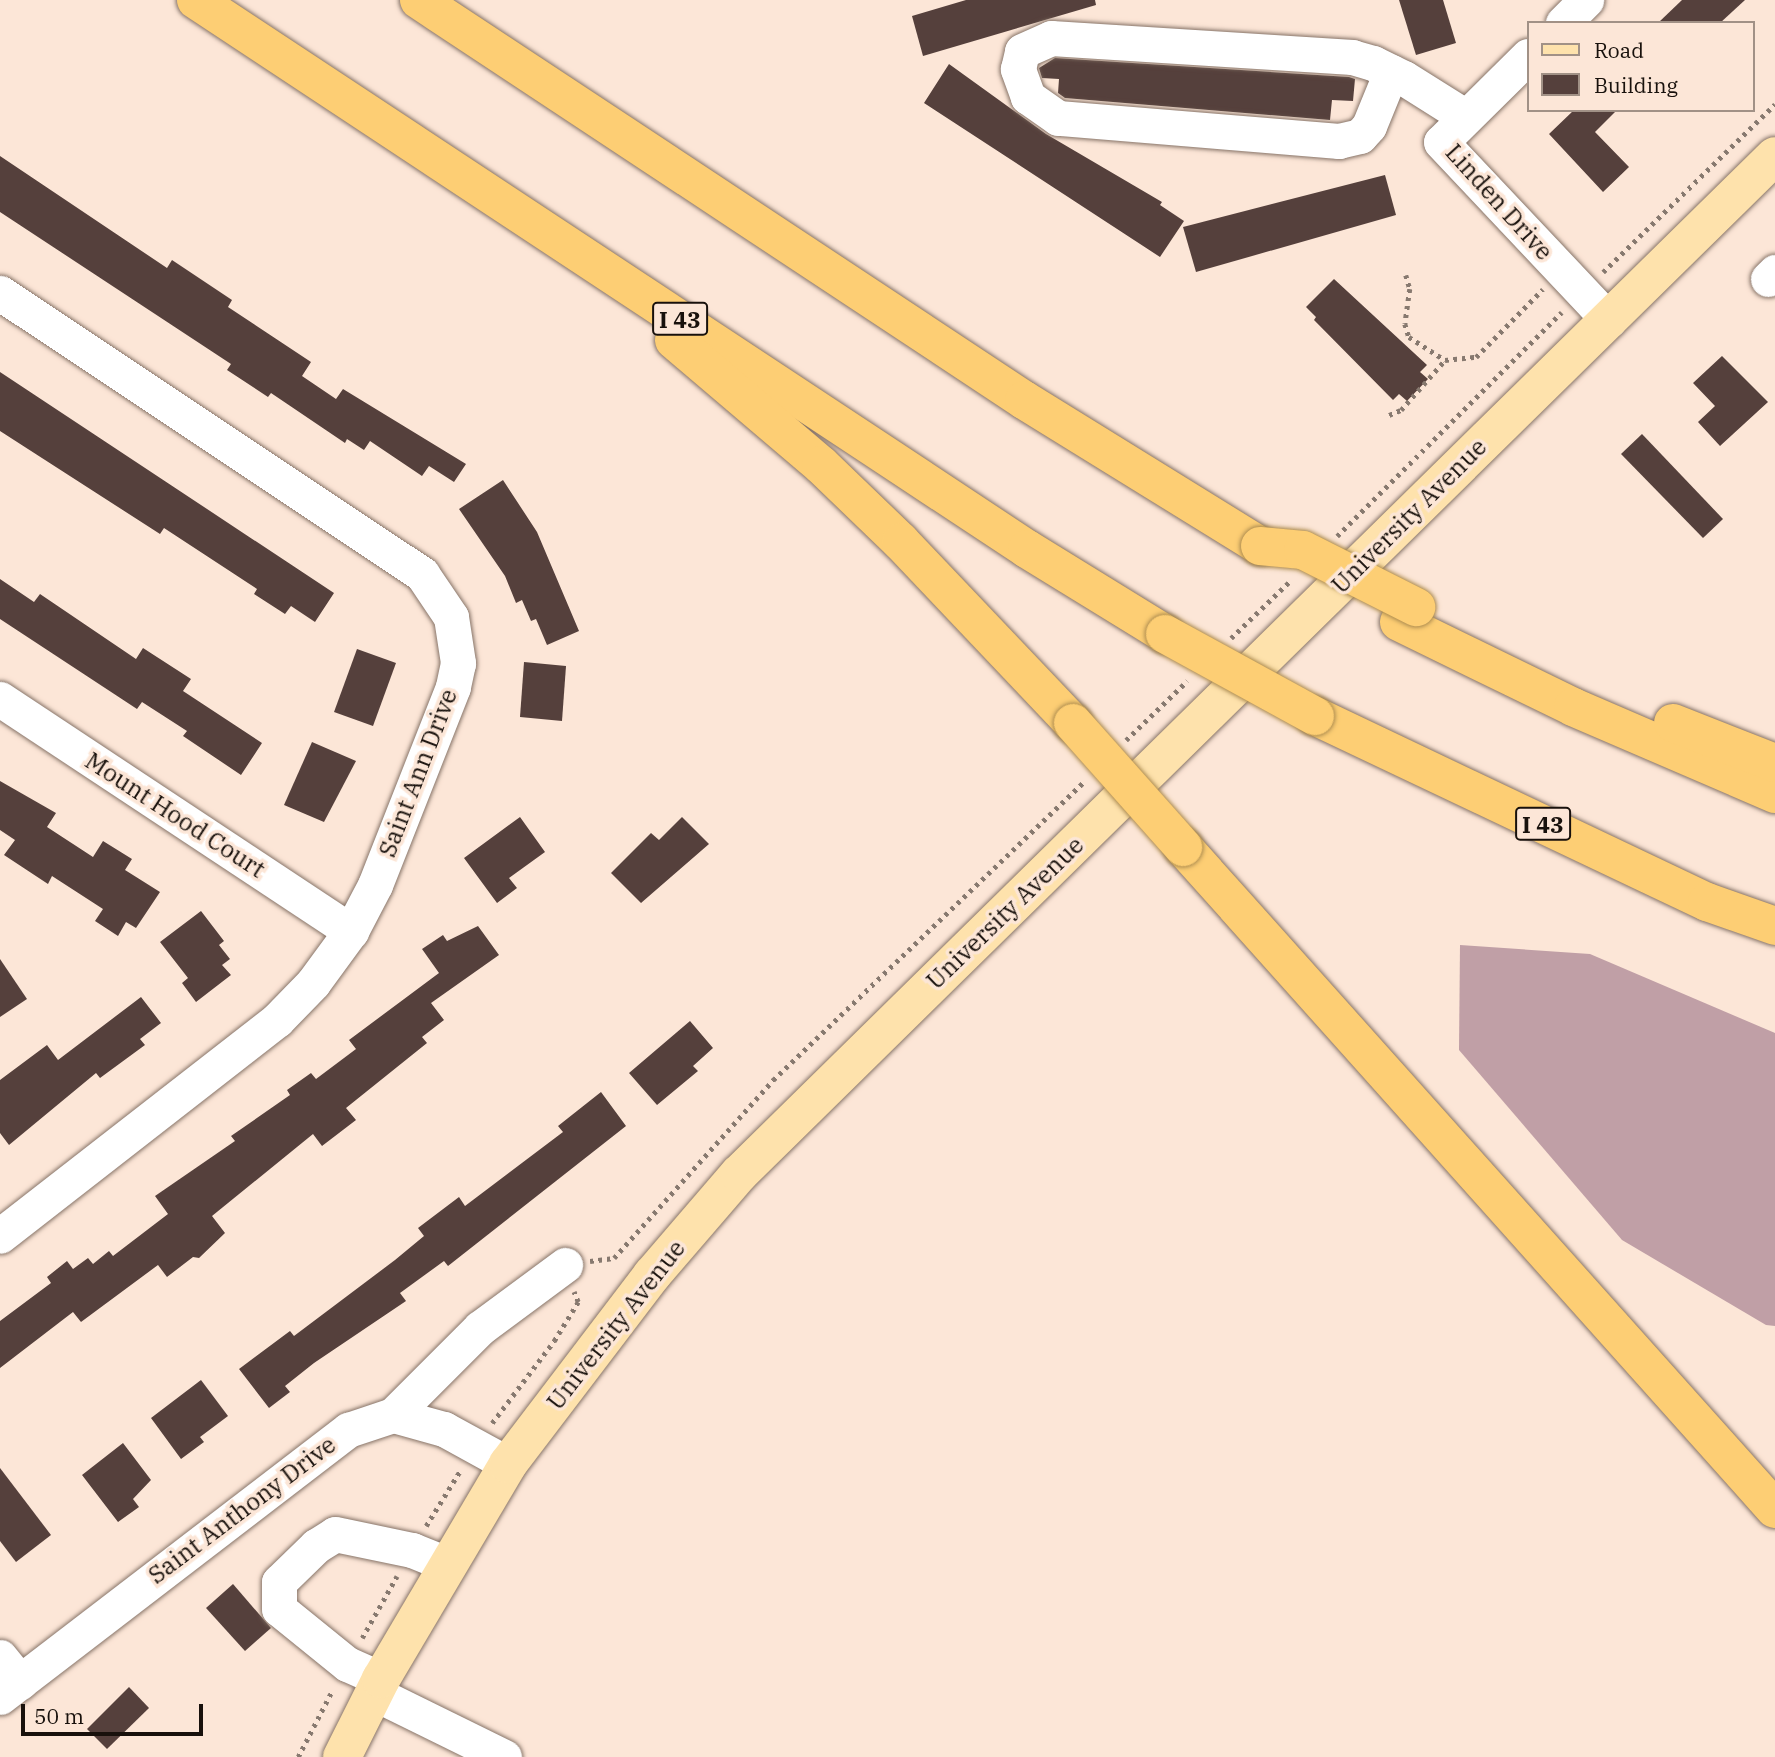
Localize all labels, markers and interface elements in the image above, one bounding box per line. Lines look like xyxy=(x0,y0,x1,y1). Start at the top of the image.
legend xyxy=(1526,21,1754,112)
text: Road xyxy=(1594,36,1644,64)
text: Building xyxy=(1594,71,1678,99)
street label: Linden Drive xyxy=(1439,138,1559,266)
road number: I 43 xyxy=(652,300,708,338)
street label: University Avenue xyxy=(1326,433,1492,599)
street label: Saint Ann Drive xyxy=(373,685,463,861)
street label: Mount Hood Court xyxy=(80,746,270,884)
road number: I 43 xyxy=(1515,804,1571,844)
street label: University Avenue xyxy=(921,831,1089,995)
street label: University Avenue xyxy=(541,1235,691,1415)
street label: Saint Anthony Drive xyxy=(143,1430,341,1590)
scale bar xyxy=(24,1690,206,1734)
text: 50 m xyxy=(34,1702,84,1730)

